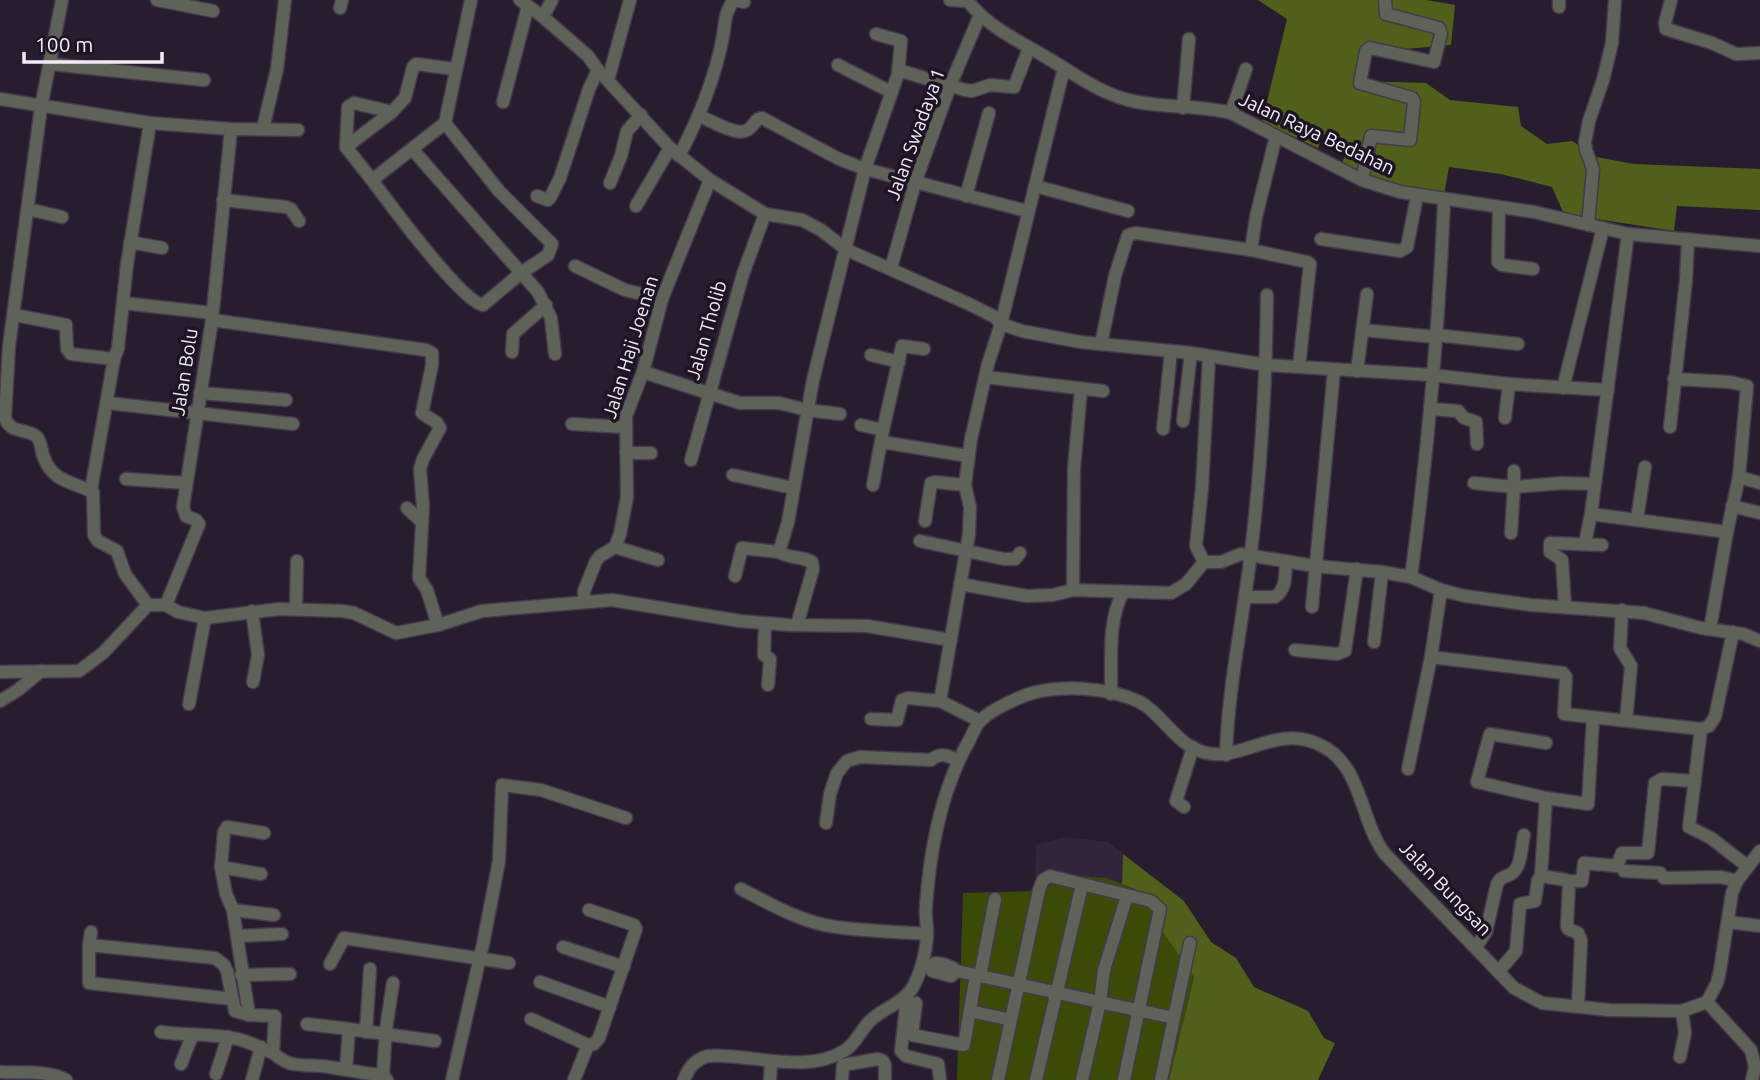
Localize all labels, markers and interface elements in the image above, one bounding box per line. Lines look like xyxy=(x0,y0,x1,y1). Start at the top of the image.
scale bar xyxy=(24,21,163,65)
text: 100 m xyxy=(35,32,93,56)
street label: Jalan Swadaya 1 xyxy=(881,65,949,203)
street label: Jalan Raya Bedahan xyxy=(1236,87,1398,179)
street label: Jalan Haji Joenan xyxy=(598,273,662,421)
street label: Jalan Tholib xyxy=(681,278,731,382)
street label: Jalan Bolu xyxy=(166,327,202,417)
street label: Jalan Bungsan xyxy=(1395,836,1497,940)

